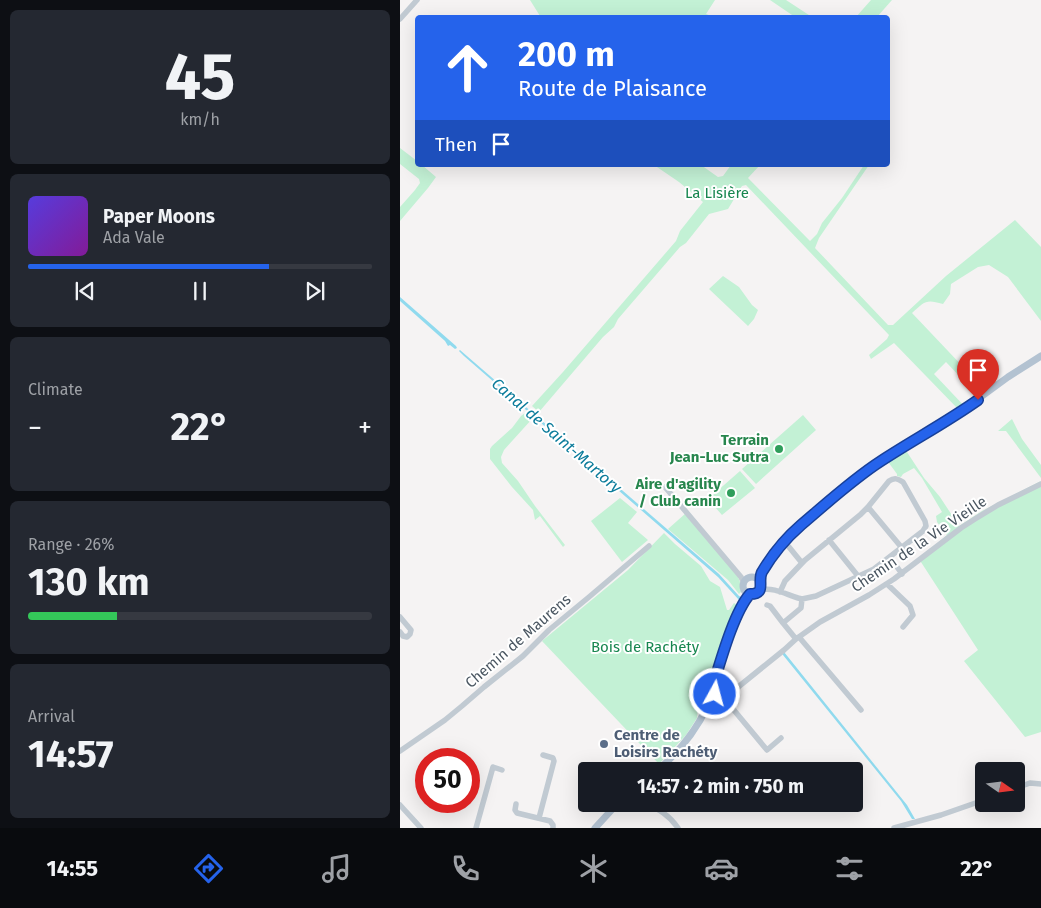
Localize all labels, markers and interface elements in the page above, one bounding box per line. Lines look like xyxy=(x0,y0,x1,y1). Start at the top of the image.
text: 200 m xyxy=(518,33,615,75)
icon: ahead xyxy=(435,35,500,100)
text: 45 xyxy=(165,38,235,116)
text: Route de Plaisance xyxy=(518,75,707,102)
text: km/h xyxy=(180,110,220,129)
icon: arrive xyxy=(487,130,515,158)
text: Then xyxy=(435,133,477,156)
park label: La Lisière xyxy=(685,184,749,202)
text: Paper Moons xyxy=(103,205,215,228)
text: Ada Vale xyxy=(103,228,165,247)
icon: previous xyxy=(71,277,99,305)
icon: pause xyxy=(186,277,214,305)
icon: next xyxy=(301,277,329,305)
pin xyxy=(957,349,999,400)
icon: arrive xyxy=(964,356,992,384)
water label: Canal de Saint-Martory xyxy=(488,374,626,498)
text: Climate xyxy=(28,380,83,399)
text: 22° xyxy=(170,404,230,450)
text: − xyxy=(28,411,42,444)
text: + xyxy=(358,411,372,444)
place label: Terrain Jean-Luc Sutra xyxy=(669,431,769,466)
marker: Terrain Jean-Luc Sutra xyxy=(773,443,785,455)
place label: Aire d'agility / Club canin xyxy=(634,475,721,510)
marker: Aire d'agility / Club canin xyxy=(725,487,737,499)
street label: Chemin de la Vie Vieille xyxy=(848,492,990,596)
text: Range · 26% xyxy=(28,535,114,554)
text: 130 km xyxy=(28,559,150,605)
street label: Chemin de Maurens xyxy=(462,590,574,692)
park label: Bois de Rachéty xyxy=(591,638,700,656)
position arrow xyxy=(688,667,740,719)
text: Arrival xyxy=(28,707,75,726)
place label: Centre de Loisirs Rachéty xyxy=(614,726,718,761)
text: 14:57 xyxy=(28,731,114,777)
marker: Centre de Loisirs Rachéty xyxy=(598,738,610,750)
speed limit sign: 50 xyxy=(415,748,480,813)
north arrow xyxy=(975,762,1025,812)
map controls xyxy=(975,762,1025,812)
text: 14:57 · 2 min · 750 m xyxy=(637,775,804,798)
icon: directions xyxy=(191,851,226,886)
icon: music xyxy=(319,851,354,886)
icon: phone xyxy=(448,851,483,886)
icon: climate xyxy=(576,851,611,886)
icon: car xyxy=(704,851,739,886)
icon: filters xyxy=(832,851,867,886)
text: 14:55 xyxy=(47,855,98,882)
text: 22° xyxy=(960,855,994,882)

